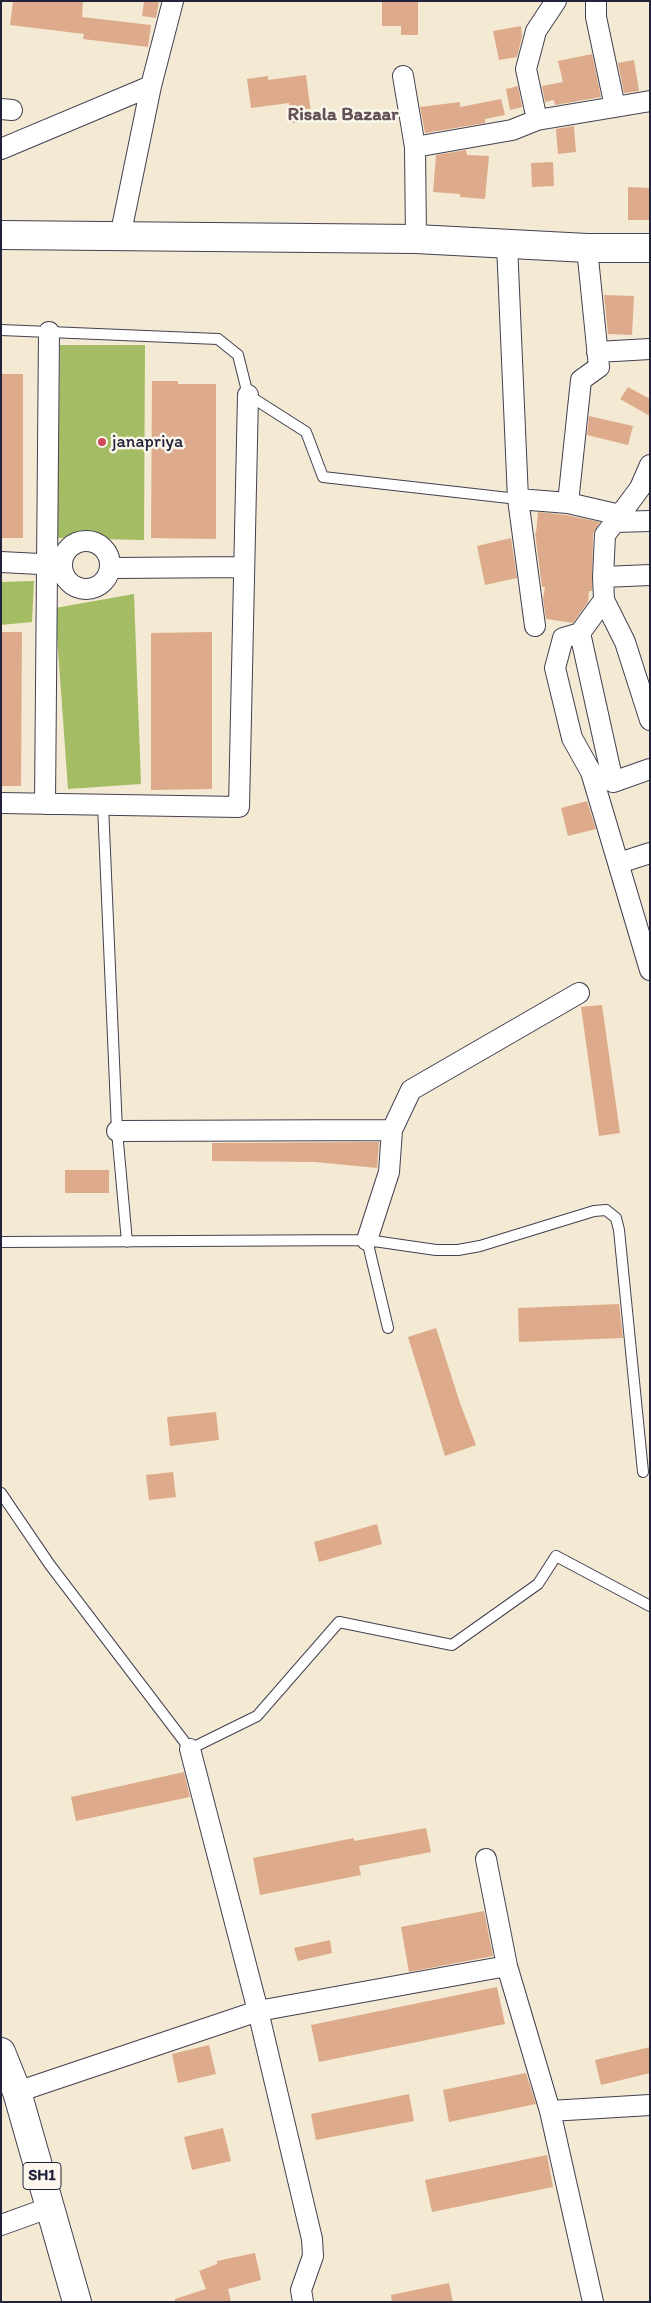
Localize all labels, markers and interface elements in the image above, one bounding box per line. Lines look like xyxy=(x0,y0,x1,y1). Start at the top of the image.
district label: Risala Bazaar xyxy=(287,104,399,126)
place label: janapriya xyxy=(112,431,183,453)
marker: janapriya xyxy=(96,436,108,448)
road number: SH1 xyxy=(23,2162,61,2190)

